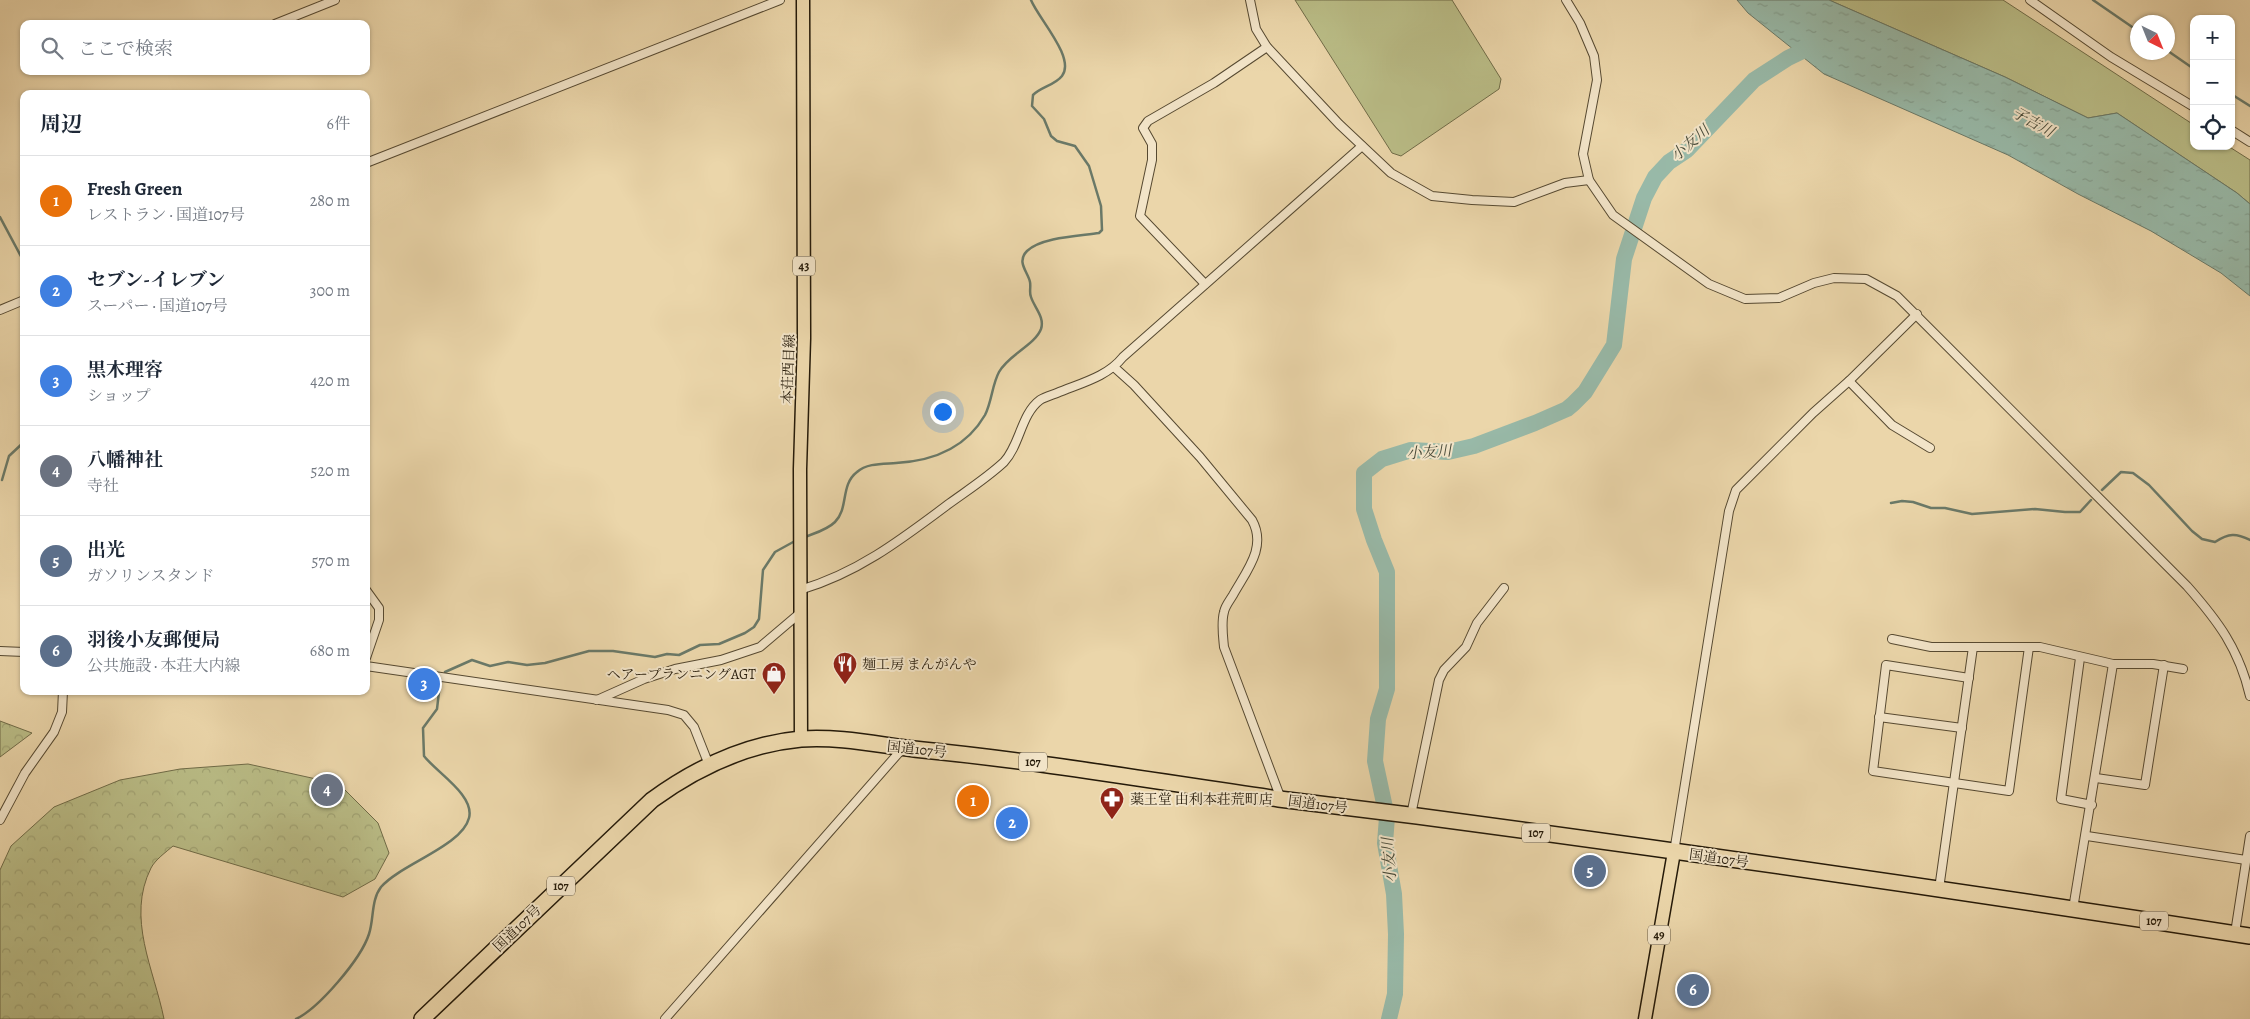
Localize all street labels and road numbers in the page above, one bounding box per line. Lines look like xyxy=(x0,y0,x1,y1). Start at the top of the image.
road number: 43 xyxy=(793,256,815,276)
street label: 本荘西目線 xyxy=(778,334,799,404)
street label: 国道107号 xyxy=(886,737,948,762)
road number: 107 xyxy=(1019,752,1047,772)
street label: 国道107号 xyxy=(1287,791,1349,818)
road number: 107 xyxy=(1522,824,1550,842)
street label: 国道107号 xyxy=(1688,845,1750,872)
road number: 107 xyxy=(547,876,575,896)
street label: 国道107号 xyxy=(489,901,546,956)
road number: 107 xyxy=(2140,911,2168,930)
road number: 49 xyxy=(1648,926,1670,944)

